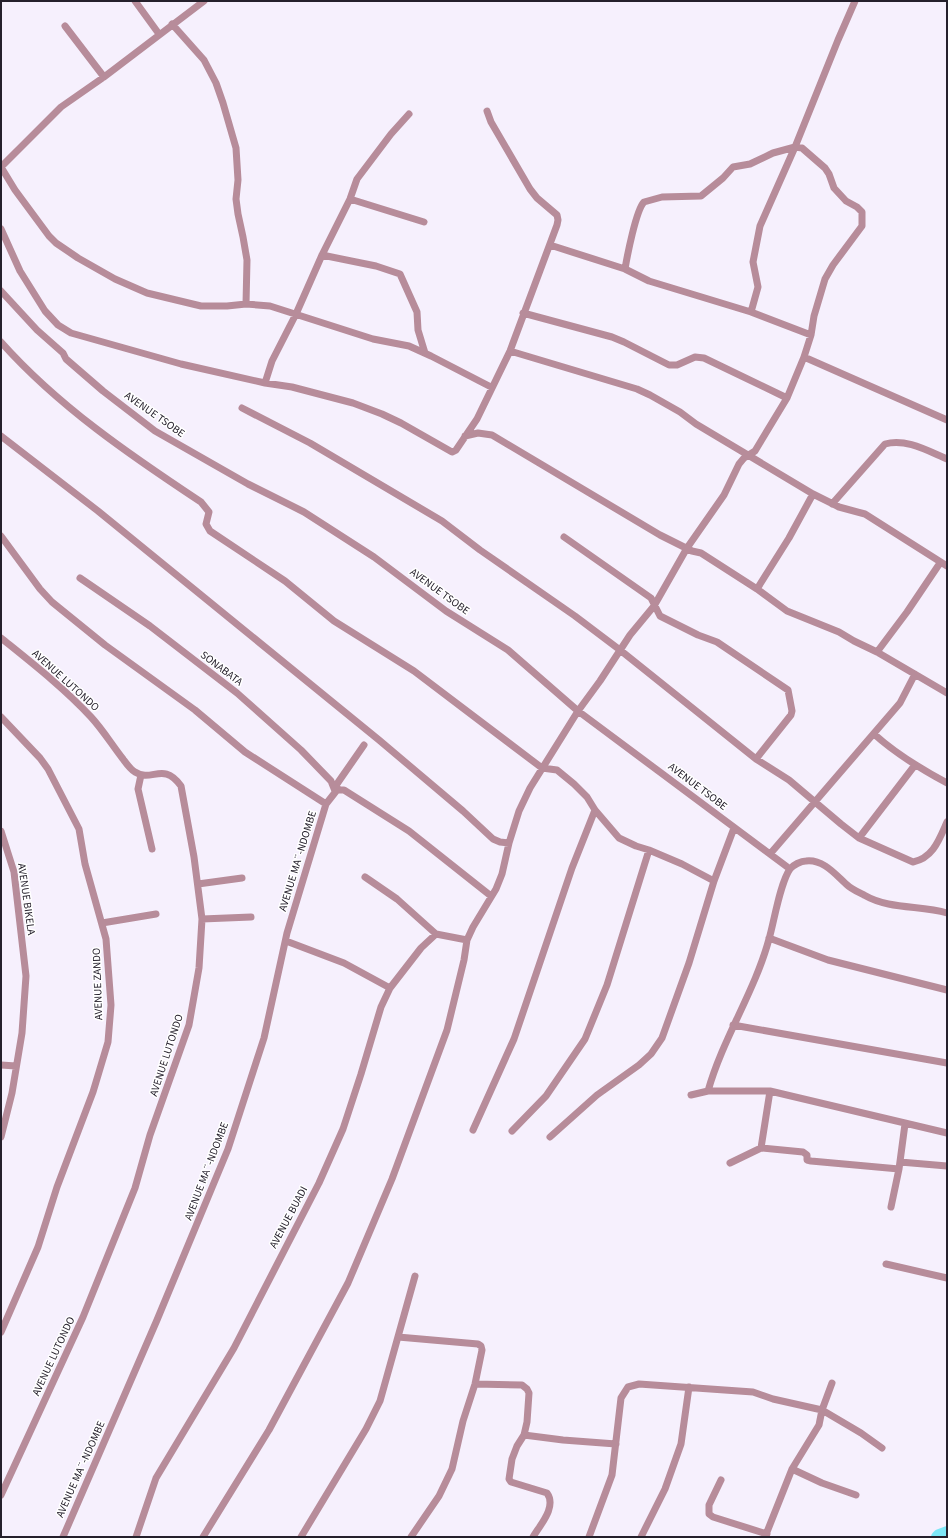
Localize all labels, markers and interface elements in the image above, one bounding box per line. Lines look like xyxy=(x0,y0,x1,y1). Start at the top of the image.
street label: AVENUE TSOBE xyxy=(122,388,188,441)
street label: AVENUE TSOBE xyxy=(407,565,473,618)
street label: AVENUE LUTONDO xyxy=(29,646,103,715)
street label: SONABATA xyxy=(197,648,246,689)
street label: AVENUE TSOBE xyxy=(665,759,730,814)
street label: AVENUE MA¨-NDOMBE xyxy=(275,809,320,913)
street label: AVENUE BIKELA xyxy=(14,862,39,936)
street label: AVENUE ZANDO xyxy=(89,947,106,1020)
street label: AVENUE LUTONDO xyxy=(146,1012,187,1098)
street label: AVENUE MA¨-NDOMBE xyxy=(181,1120,232,1223)
street label: AVENUE BUADI xyxy=(266,1183,311,1251)
street label: AVENUE LUTONDO xyxy=(29,1314,78,1398)
street label: AVENUE MA¨-NDOMBE xyxy=(52,1418,109,1520)

